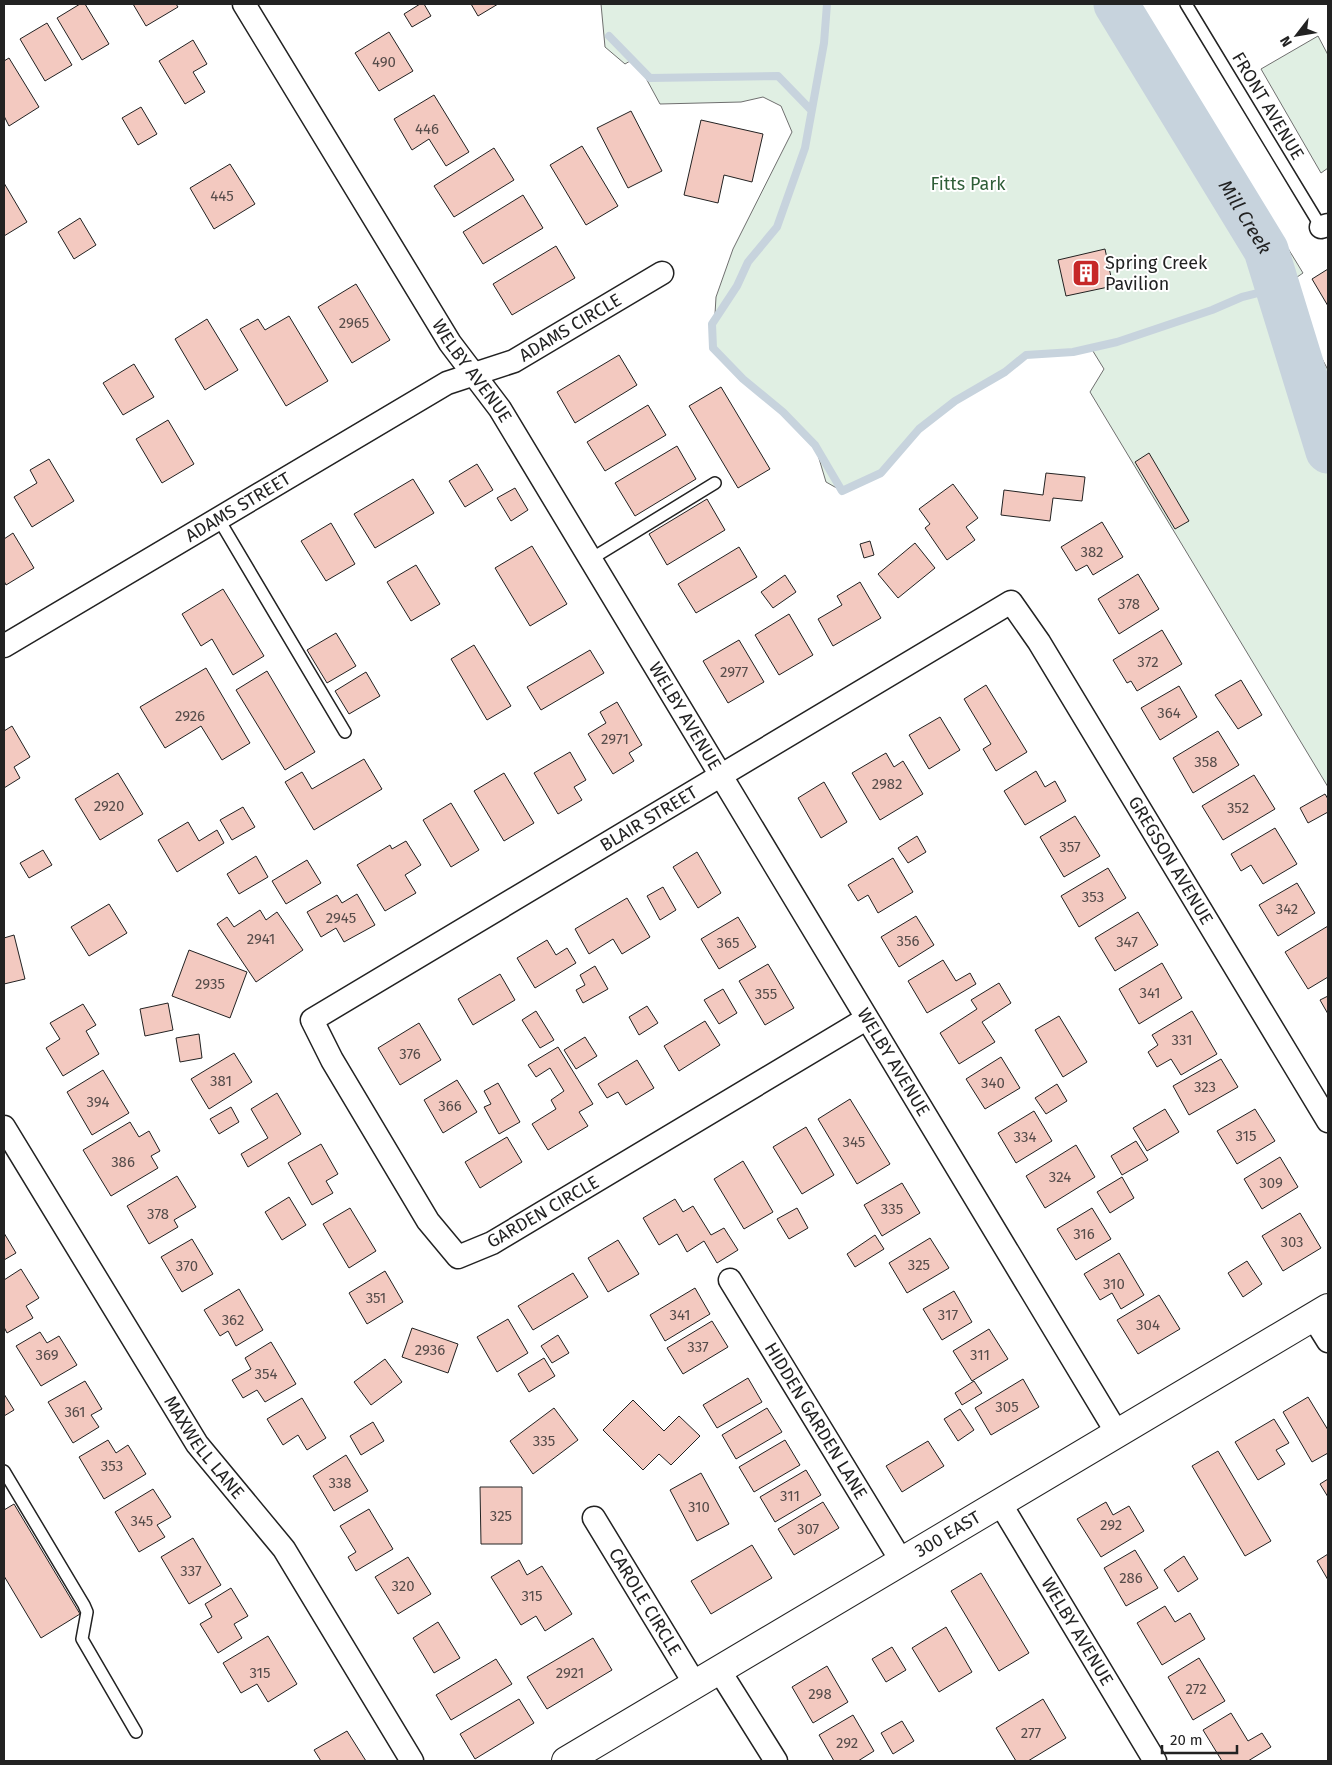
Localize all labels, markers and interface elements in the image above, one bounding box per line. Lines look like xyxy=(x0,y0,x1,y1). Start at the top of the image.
north arrow xyxy=(1272,10,1322,60)
text: N xyxy=(1277,33,1296,50)
street label: FRONT AVENUE xyxy=(1227,48,1309,164)
house number: 490 xyxy=(372,53,396,71)
house number: 446 xyxy=(415,120,439,138)
park label: Fitts Park xyxy=(931,173,1006,195)
water label: Mill Creek xyxy=(1214,175,1277,258)
house number: 445 xyxy=(210,187,234,205)
place label: Spring Creek Pavilion xyxy=(1105,252,1208,295)
building icon: Spring Creek Pavilion xyxy=(1071,258,1101,288)
street label: ADAMS CIRCLE xyxy=(515,289,625,367)
house number: 2965 xyxy=(339,314,369,332)
street label: WELBY AVENUE xyxy=(427,315,516,426)
street label: ADAMS STREET xyxy=(181,467,295,547)
house number: 382 xyxy=(1080,543,1104,561)
house number: 378 xyxy=(1118,595,1140,613)
house number: 372 xyxy=(1137,653,1159,671)
street label: WELBY AVENUE xyxy=(644,658,726,774)
house number: 2977 xyxy=(720,663,748,681)
house number: 364 xyxy=(1157,704,1181,722)
house number: 2926 xyxy=(175,707,205,725)
house number: 2971 xyxy=(601,730,629,748)
house number: 358 xyxy=(1194,753,1218,771)
house number: 2982 xyxy=(872,775,902,793)
street label: BLAIR STREET xyxy=(596,781,702,856)
street label: GREGSON AVENUE xyxy=(1124,792,1218,928)
house number: 2920 xyxy=(94,797,124,815)
house number: 352 xyxy=(1227,799,1249,817)
house number: 357 xyxy=(1059,838,1081,856)
house number: 353 xyxy=(1082,888,1104,906)
house number: 342 xyxy=(1276,900,1298,918)
house number: 2945 xyxy=(326,909,356,927)
house number: 2941 xyxy=(247,930,275,948)
house number: 356 xyxy=(897,932,920,950)
house number: 347 xyxy=(1116,933,1138,951)
house number: 365 xyxy=(717,934,739,952)
house number: 2935 xyxy=(195,975,225,993)
house number: 341 xyxy=(1139,984,1161,1002)
house number: 355 xyxy=(755,985,777,1003)
street label: WELBY AVENUE xyxy=(853,1004,935,1120)
house number: 331 xyxy=(1171,1031,1193,1049)
house number: 376 xyxy=(399,1045,421,1063)
house number: 381 xyxy=(210,1072,232,1090)
house number: 340 xyxy=(981,1074,1005,1092)
house number: 323 xyxy=(1194,1078,1216,1096)
house number: 394 xyxy=(86,1093,110,1111)
house number: 366 xyxy=(438,1097,462,1115)
house number: 315 xyxy=(1235,1127,1257,1145)
house number: 334 xyxy=(1014,1128,1036,1146)
house number: 345 xyxy=(843,1133,865,1151)
house number: 386 xyxy=(111,1153,135,1171)
house number: 324 xyxy=(1049,1168,1071,1186)
street label: GARDEN CIRCLE xyxy=(483,1171,603,1253)
house number: 309 xyxy=(1259,1174,1283,1192)
house number: 335 xyxy=(881,1200,903,1218)
house number: 378 xyxy=(147,1205,169,1223)
house number: 316 xyxy=(1073,1225,1095,1243)
house number: 303 xyxy=(1280,1233,1304,1251)
house number: 325 xyxy=(908,1256,930,1274)
house number: 370 xyxy=(176,1257,198,1275)
house number: 310 xyxy=(1103,1275,1125,1293)
house number: 351 xyxy=(366,1289,386,1307)
house number: 341 xyxy=(669,1306,691,1324)
house number: 317 xyxy=(938,1306,958,1324)
house number: 362 xyxy=(222,1311,244,1329)
house number: 304 xyxy=(1136,1316,1160,1334)
house number: 337 xyxy=(687,1338,709,1356)
street label: HIDDEN GARDEN LANE xyxy=(760,1338,872,1503)
house number: 2936 xyxy=(415,1341,445,1359)
house number: 369 xyxy=(35,1346,59,1364)
house number: 311 xyxy=(970,1346,990,1364)
house number: 354 xyxy=(255,1365,278,1383)
street label: MAXWELL LANE xyxy=(159,1392,249,1503)
house number: 305 xyxy=(995,1398,1019,1416)
house number: 361 xyxy=(64,1403,86,1421)
house number: 335 xyxy=(533,1432,555,1450)
house number: 353 xyxy=(101,1457,123,1475)
house number: 338 xyxy=(328,1474,352,1492)
house number: 311 xyxy=(780,1487,800,1505)
house number: 310 xyxy=(688,1498,710,1516)
street label: 300 EAST xyxy=(911,1506,985,1562)
house number: 325 xyxy=(490,1507,512,1525)
house number: 345 xyxy=(131,1512,153,1530)
house number: 292 xyxy=(1100,1516,1122,1534)
house number: 307 xyxy=(797,1520,819,1538)
street label: CAROLE CIRCLE xyxy=(604,1544,686,1659)
house number: 337 xyxy=(180,1562,202,1580)
house number: 286 xyxy=(1119,1569,1143,1587)
street label: WELBY AVENUE xyxy=(1036,1574,1118,1690)
house number: 320 xyxy=(391,1577,415,1595)
house number: 315 xyxy=(521,1587,543,1605)
house number: 315 xyxy=(249,1664,271,1682)
house number: 2921 xyxy=(556,1664,584,1682)
house number: 272 xyxy=(1185,1680,1207,1698)
house number: 298 xyxy=(808,1685,832,1703)
scale bar xyxy=(1162,1722,1237,1754)
house number: 277 xyxy=(1021,1724,1042,1742)
text: 20 m xyxy=(1170,1731,1203,1749)
house number: 292 xyxy=(836,1734,858,1752)

